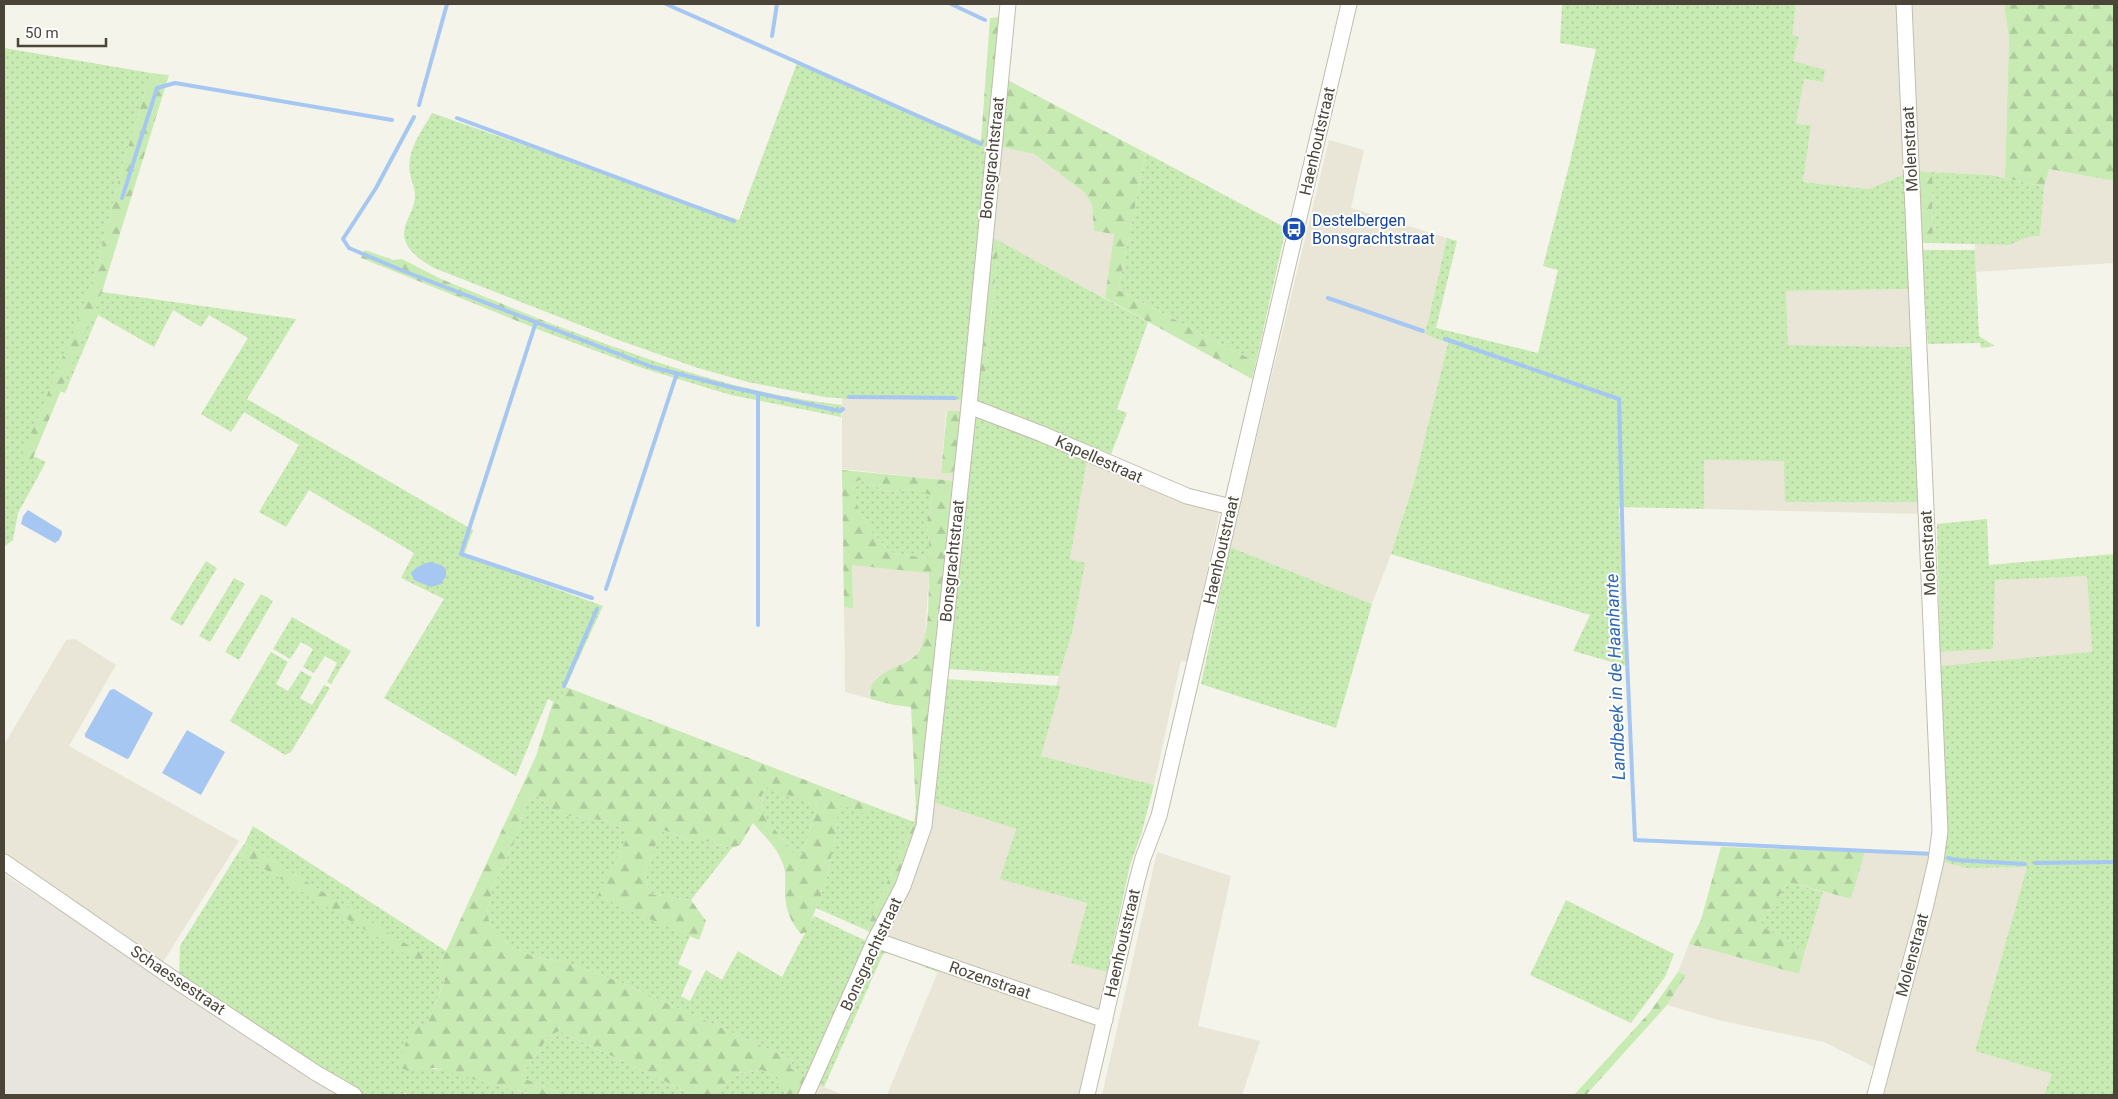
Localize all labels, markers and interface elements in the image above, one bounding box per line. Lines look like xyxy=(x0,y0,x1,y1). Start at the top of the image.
scale bar xyxy=(18,15,105,47)
text: 50 m xyxy=(25,24,59,42)
street label: Haenhoutstraat xyxy=(1295,85,1339,197)
street label: Bonsgrachtstraat xyxy=(976,96,1008,220)
street label: Molenstraat xyxy=(1898,106,1922,192)
place label: Destelbergen Bonsgrachtstraat xyxy=(1312,211,1435,248)
bus stop icon: Destelbergen Bonsgrachtstraat xyxy=(1281,216,1307,242)
street label: Kapellestraat xyxy=(1052,431,1146,487)
street label: Haenhoutstraat xyxy=(1199,494,1243,606)
street label: Bonsgrachtstraat xyxy=(936,499,968,623)
street label: Molenstraat xyxy=(1916,510,1940,596)
water label: Landbeek in de Haanhante xyxy=(1601,573,1629,781)
street label: Haenhoutstraat xyxy=(1100,887,1144,999)
street label: Bonsgrachtstraat xyxy=(836,894,906,1014)
street label: Molenstraat xyxy=(1892,911,1932,999)
street label: Schaessestraat xyxy=(127,941,229,1019)
street label: Rozenstraat xyxy=(947,957,1033,1003)

